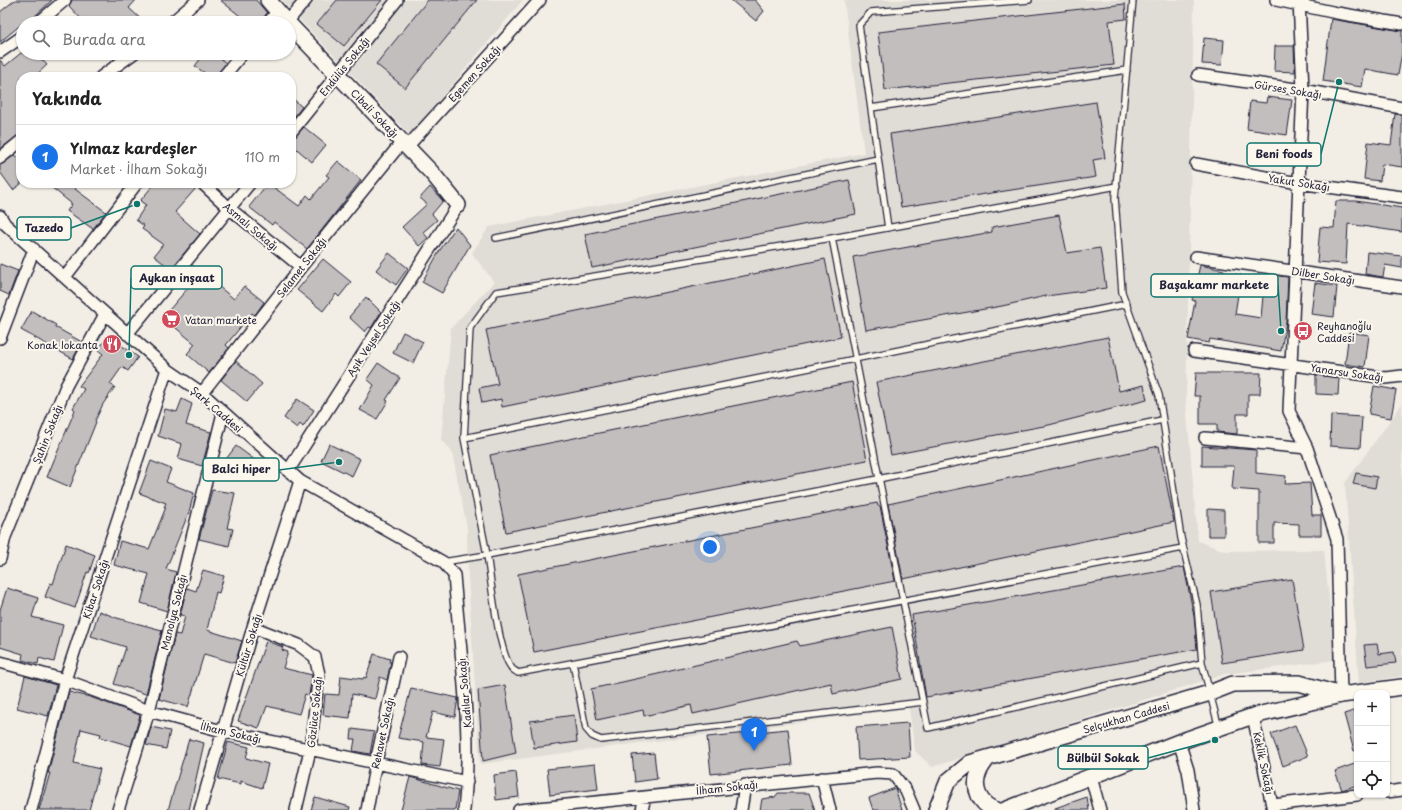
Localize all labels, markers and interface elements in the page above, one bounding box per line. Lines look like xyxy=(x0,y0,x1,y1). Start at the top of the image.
search box xyxy=(16,16,296,60)
icon: search xyxy=(30,27,52,49)
text: Burada ara xyxy=(62,27,145,50)
street label: Endülüs Sokağı xyxy=(315,33,373,99)
street label: Egemen Sokağı xyxy=(444,41,504,105)
street label: Gürses Sokağı xyxy=(1253,76,1323,102)
text: Yakında xyxy=(32,85,102,111)
street label: Cibali Sokağı xyxy=(348,85,402,141)
text: Yılmaz kardeşler xyxy=(70,136,197,159)
callout: Beni foods xyxy=(1247,143,1321,166)
text: Beni foods xyxy=(1256,145,1312,162)
text: 1 xyxy=(42,147,48,166)
text: 110 m xyxy=(245,147,280,166)
text: Market · İlham Sokağı xyxy=(70,159,207,178)
street label: Yakut Sokağı xyxy=(1267,170,1331,194)
street label: Asmalı Sokağı xyxy=(220,198,282,254)
callout: Tazedo xyxy=(17,217,71,240)
text: Tazedo xyxy=(25,219,64,236)
street label: Selamet Sokağı xyxy=(273,233,329,301)
street label: Dilber Sokağı xyxy=(1290,263,1356,287)
callout: Aykan inşaat xyxy=(131,266,222,289)
text: Aykan inşaat xyxy=(138,269,215,286)
callout: Başakamr markete xyxy=(1151,274,1278,297)
text: Başakamr markete xyxy=(1159,276,1269,293)
street label: Aşık Veysel Sokağı xyxy=(343,297,404,380)
supermarket icon: Vatan markete xyxy=(160,308,182,330)
place label: Vatan markete xyxy=(185,312,258,327)
place label: Reyhanoğlu Caddesi xyxy=(1317,318,1372,345)
bus stop icon: Reyhanoğlu Caddesi xyxy=(1292,320,1314,342)
restaurant icon: Konak lokanta xyxy=(101,333,123,355)
place label: Konak lokanta xyxy=(27,337,99,352)
street label: Yanarsu Sokağı xyxy=(1310,359,1384,385)
street label: Şark Caddesi xyxy=(188,382,246,436)
street label: Şahin Sokağı xyxy=(28,402,66,466)
callout: Balci hiper xyxy=(203,458,279,481)
text: Balci hiper xyxy=(212,460,271,477)
your location xyxy=(700,537,720,557)
street label: Kibar Sokağı xyxy=(78,557,112,621)
street label: Manolya Sokağı xyxy=(156,572,191,652)
street label: Kültür Sokağı xyxy=(231,612,265,678)
street label: Kadılar Sokağı xyxy=(453,657,475,729)
street label: Gözlüce Sokağı xyxy=(303,675,325,749)
map controls xyxy=(1354,690,1390,798)
button: + xyxy=(1354,690,1390,726)
street label: Rehavet Sokağı xyxy=(367,696,397,770)
street label: Selçukhan Caddesi xyxy=(1081,697,1171,737)
street label: İlham Sokağı xyxy=(199,718,263,746)
pin: 1 xyxy=(741,718,767,751)
button: − xyxy=(1354,726,1390,762)
street label: Keklik Sokağı xyxy=(1250,730,1278,796)
callout: Bülbül Sokak xyxy=(1058,746,1148,769)
text: Bülbül Sokak xyxy=(1066,749,1140,766)
button: locate xyxy=(1354,762,1390,798)
street label: İlham Sokağı xyxy=(695,776,759,798)

